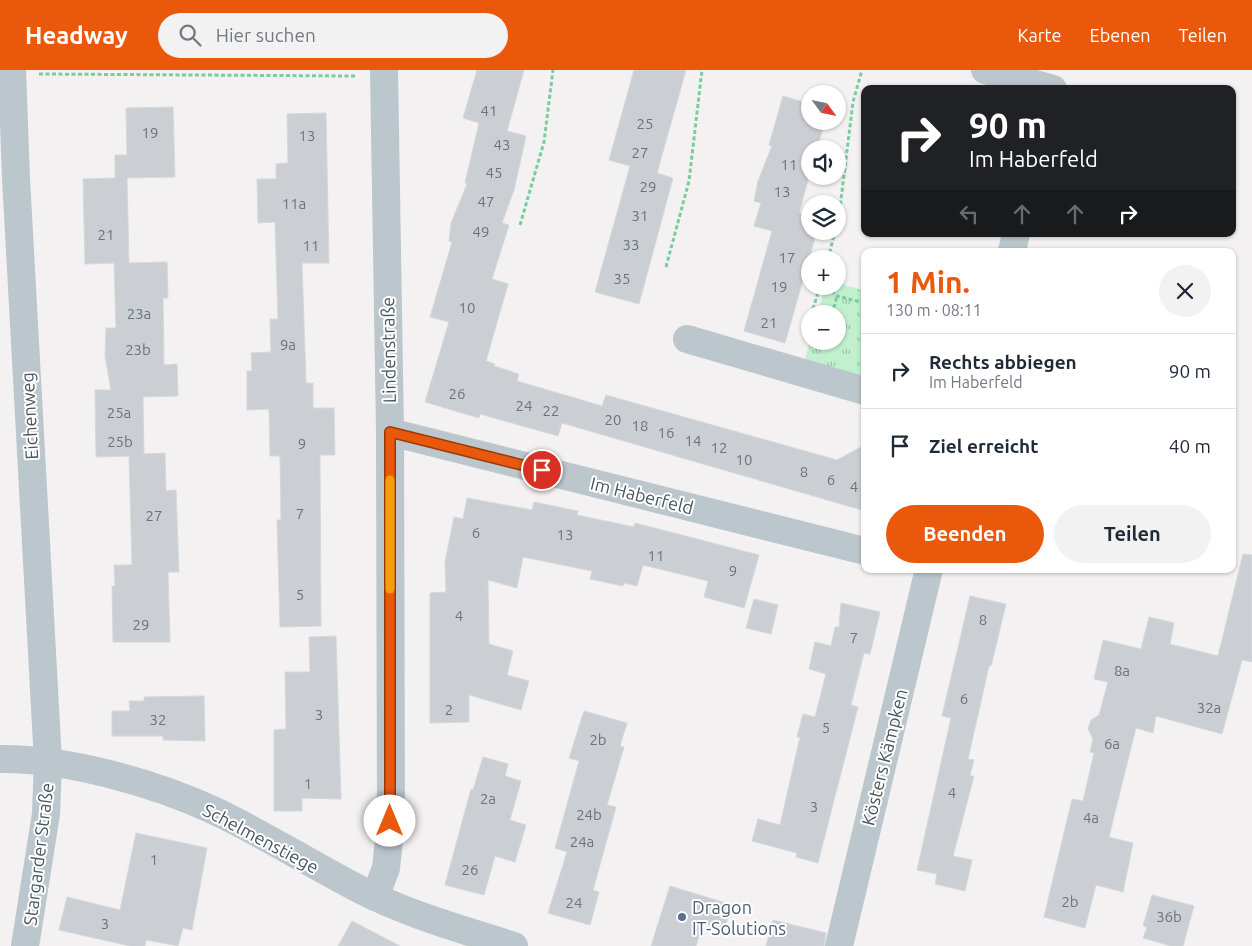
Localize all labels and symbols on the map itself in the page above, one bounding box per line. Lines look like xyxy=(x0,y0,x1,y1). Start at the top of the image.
north arrow xyxy=(801,85,846,130)
house number: 41 xyxy=(481,102,497,119)
house number: 25 xyxy=(637,115,653,132)
house number: 19 xyxy=(142,124,158,141)
house number: 13 xyxy=(299,127,315,144)
house number: 43 xyxy=(494,136,510,153)
house number: 27 xyxy=(632,144,648,161)
house number: 11 xyxy=(781,156,797,173)
house number: 45 xyxy=(486,164,502,181)
house number: 29 xyxy=(640,178,656,195)
house number: 13 xyxy=(774,183,790,200)
house number: 47 xyxy=(478,193,494,210)
house number: 11a xyxy=(282,195,306,212)
house number: 31 xyxy=(632,207,648,224)
house number: 49 xyxy=(473,223,489,240)
house number: 21 xyxy=(98,226,114,243)
house number: 33 xyxy=(623,236,639,253)
house number: 11 xyxy=(303,237,319,254)
house number: 17 xyxy=(779,249,795,266)
house number: 35 xyxy=(614,270,630,287)
house number: 19 xyxy=(771,278,787,295)
street label: Lindenstraße xyxy=(377,297,399,403)
house number: 10 xyxy=(459,299,475,316)
house number: 23a xyxy=(127,305,151,322)
house number: 21 xyxy=(761,314,777,331)
house number: 9a xyxy=(280,336,296,353)
house number: 23b xyxy=(125,341,151,358)
street label: Eichenweg xyxy=(17,372,41,460)
house number: 26 xyxy=(449,385,465,402)
house number: 24 xyxy=(516,397,532,414)
house number: 22 xyxy=(543,402,559,419)
house number: 25a xyxy=(107,404,131,421)
house number: 20 xyxy=(605,411,621,428)
house number: 18 xyxy=(632,417,648,434)
house number: 16 xyxy=(658,424,674,441)
house number: 14 xyxy=(685,432,701,449)
house number: 25b xyxy=(107,433,133,450)
house number: 9 xyxy=(298,435,306,452)
house number: 12 xyxy=(711,439,727,456)
pin xyxy=(521,449,563,491)
house number: 10 xyxy=(736,451,752,468)
house number: 8 xyxy=(800,463,808,480)
house number: 6 xyxy=(827,471,835,488)
street label: Im Haberfeld xyxy=(588,473,696,517)
house number: 4 xyxy=(850,478,858,495)
house number: 7 xyxy=(296,505,304,522)
house number: 27 xyxy=(146,507,162,524)
house number: 6 xyxy=(472,524,480,541)
house number: 13 xyxy=(557,526,573,543)
house number: 11 xyxy=(648,547,664,564)
house number: 9 xyxy=(729,562,737,579)
house number: 5 xyxy=(296,586,304,603)
house number: 4 xyxy=(455,607,463,624)
house number: 8 xyxy=(979,611,987,628)
house number: 29 xyxy=(133,616,149,633)
house number: 7 xyxy=(850,629,858,646)
house number: 8a xyxy=(1114,662,1130,679)
street label: Kösters Kämpken xyxy=(857,687,911,827)
house number: 6 xyxy=(960,690,968,707)
house number: 32a xyxy=(1197,699,1221,716)
house number: 2 xyxy=(445,701,453,718)
house number: 3 xyxy=(315,706,323,723)
house number: 32 xyxy=(150,711,166,728)
house number: 5 xyxy=(822,719,830,736)
house number: 2b xyxy=(589,731,607,748)
house number: 6a xyxy=(1104,735,1120,752)
house number: 1 xyxy=(304,775,312,792)
street label: Stargarder Straße xyxy=(19,781,57,927)
house number: 4 xyxy=(948,784,956,801)
house number: 2a xyxy=(480,790,496,807)
position arrow xyxy=(363,794,415,846)
house number: 3 xyxy=(810,798,818,815)
street label: Schelmenstiege xyxy=(200,799,322,877)
house number: 24b xyxy=(576,806,602,823)
house number: 4a xyxy=(1083,809,1099,826)
house number: 24a xyxy=(570,833,594,850)
house number: 1 xyxy=(150,851,158,868)
house number: 26 xyxy=(462,861,478,878)
house number: 2b xyxy=(1061,893,1079,910)
house number: 24 xyxy=(566,894,582,911)
place label: Dragon IT-Solutions xyxy=(692,897,786,938)
house number: 36b xyxy=(1156,908,1182,925)
marker: Dragon IT-Solutions xyxy=(676,911,688,923)
house number: 3 xyxy=(101,915,109,932)

